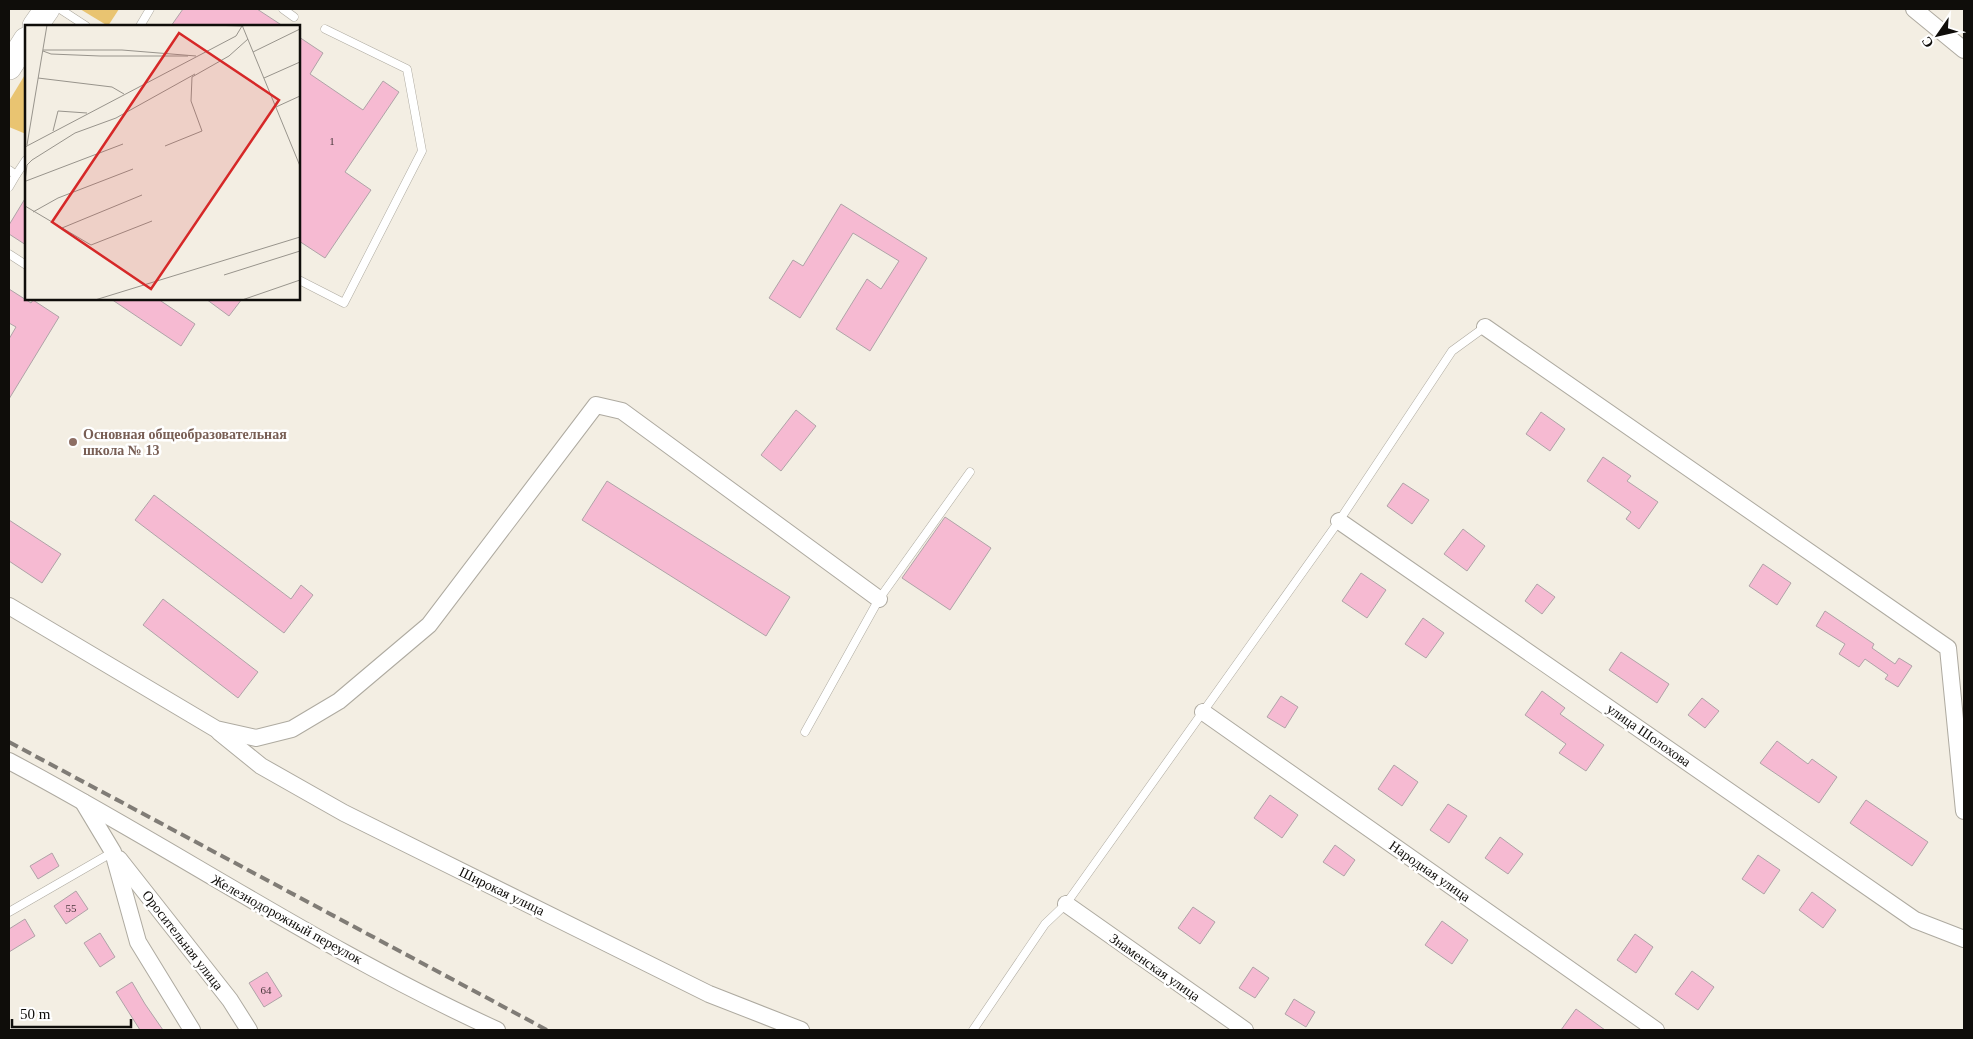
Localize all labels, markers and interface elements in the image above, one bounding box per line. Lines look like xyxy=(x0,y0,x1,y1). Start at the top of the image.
north arrow xyxy=(1913,10,1963,60)
inset map xyxy=(25,25,300,300)
text: С xyxy=(1919,34,1937,50)
house number: 1 xyxy=(329,135,335,147)
place label: Основная общеобразовательная школа № 13 xyxy=(83,427,287,458)
marker: Основная общеобразовательная школа № 13 xyxy=(67,436,79,448)
street label: улица Шолохова xyxy=(1604,701,1694,770)
street label: Народная улица xyxy=(1386,838,1474,905)
street label: Широкая улица xyxy=(457,864,548,919)
street label: Железнодорожный переулок xyxy=(209,872,365,967)
street label: Оросительная улица xyxy=(139,888,227,994)
house number: 55 xyxy=(66,902,77,914)
street label: Знаменская улица xyxy=(1107,931,1203,1005)
house number: 64 xyxy=(261,984,272,996)
scale bar xyxy=(12,996,131,1028)
text: 50 m xyxy=(20,1006,51,1022)

